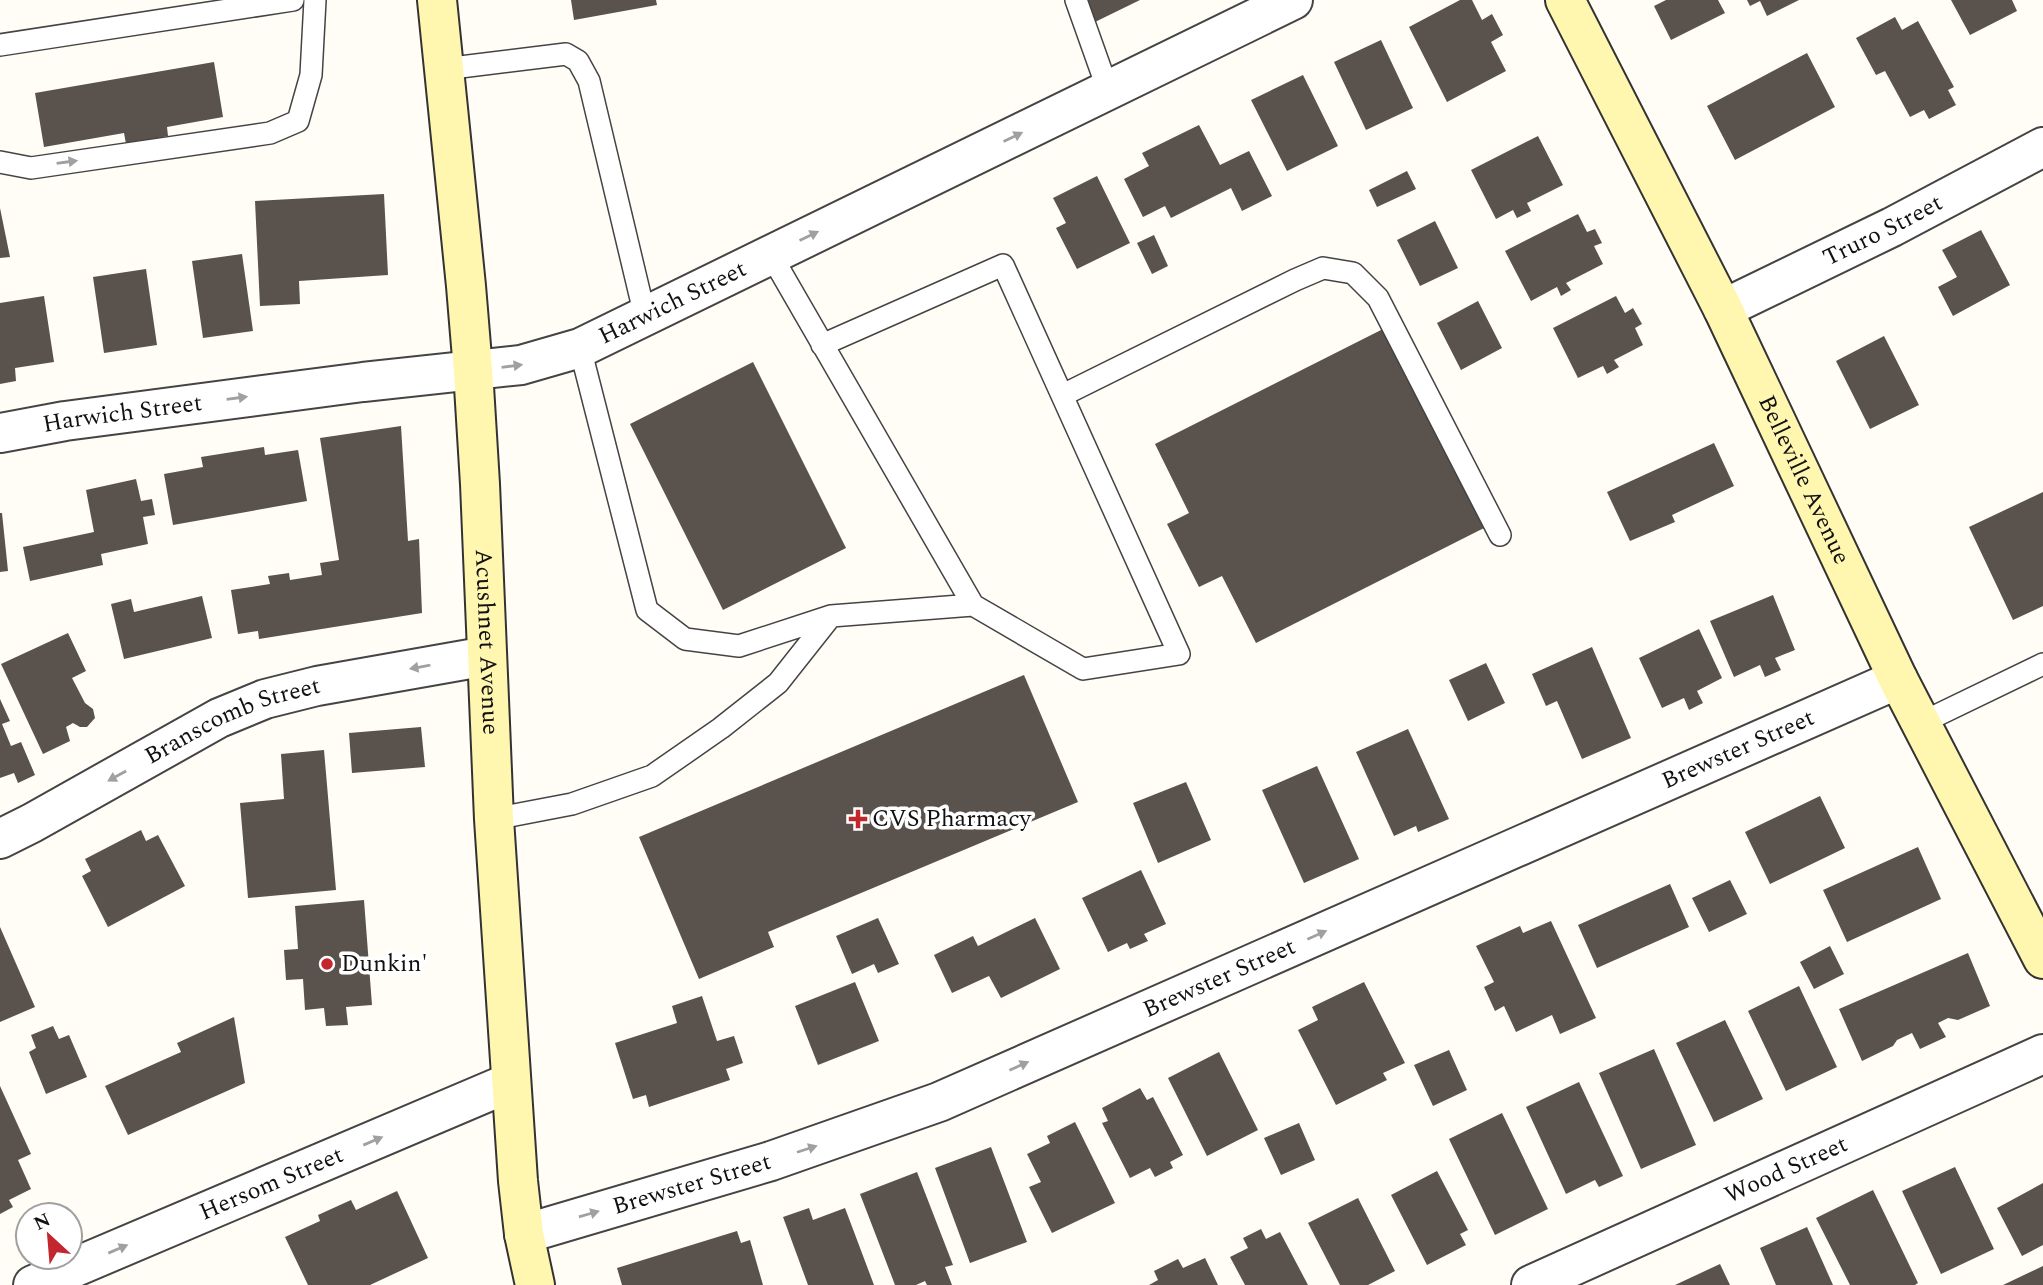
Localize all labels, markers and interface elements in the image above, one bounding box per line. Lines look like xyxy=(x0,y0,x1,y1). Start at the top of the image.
one-way arrow xyxy=(1003,131,1023,142)
one-way arrow xyxy=(57,156,79,167)
street label: Truro Street xyxy=(1817,185,1949,276)
one-way arrow xyxy=(799,231,819,242)
street label: Harwich Street xyxy=(592,251,753,354)
one-way arrow xyxy=(501,361,523,372)
street label: Harwich Street xyxy=(40,385,204,443)
street label: Belleville Avenue xyxy=(1748,389,1859,570)
one-way arrow xyxy=(226,393,248,404)
street label: Acushnet Avenue xyxy=(465,548,508,736)
one-way arrow xyxy=(409,662,431,673)
street label: Branscomb Street xyxy=(138,668,324,774)
street label: Brewster Street xyxy=(1656,700,1820,799)
one-way arrow xyxy=(107,770,127,782)
place label: CVS Pharmacy xyxy=(872,801,1033,837)
marker: CVS Pharmacy xyxy=(850,811,866,827)
street label: Brewster Street xyxy=(1137,929,1302,1028)
one-way arrow xyxy=(1307,929,1327,941)
place label: Dunkin' xyxy=(341,946,427,982)
marker: Dunkin' xyxy=(319,956,335,972)
one-way arrow xyxy=(1009,1060,1029,1072)
street label: Wood Street xyxy=(1719,1126,1854,1213)
one-way arrow xyxy=(363,1135,383,1147)
street label: Hersom Street xyxy=(194,1137,349,1230)
one-way arrow xyxy=(797,1143,818,1154)
street label: Brewster Street xyxy=(608,1144,775,1225)
north arrow xyxy=(14,1201,84,1271)
text: N xyxy=(29,1206,56,1239)
one-way arrow xyxy=(579,1209,600,1219)
one-way arrow xyxy=(108,1243,129,1254)

